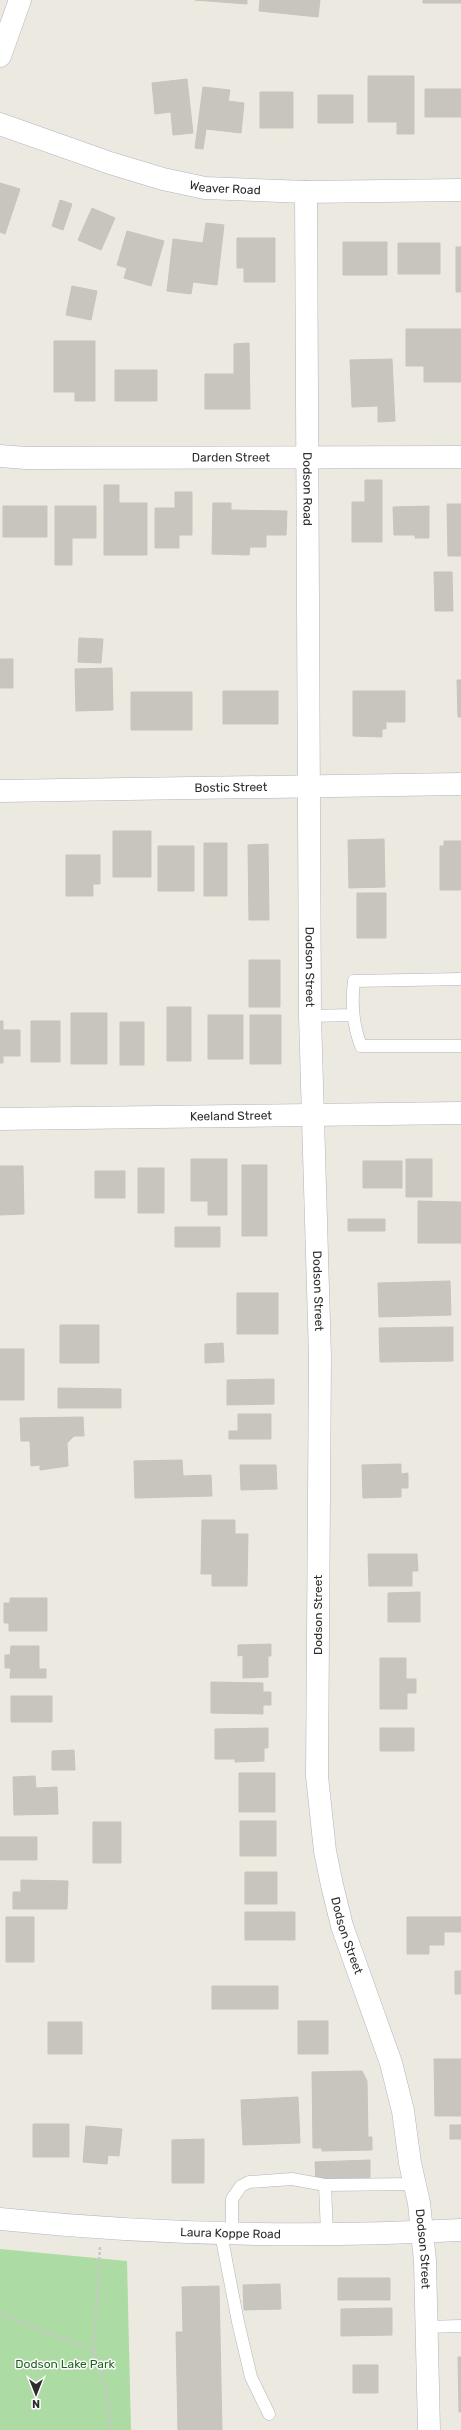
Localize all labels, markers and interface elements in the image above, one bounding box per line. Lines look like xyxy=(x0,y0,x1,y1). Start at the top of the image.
street label: Weaver Road xyxy=(188,178,261,197)
street label: Darden Street xyxy=(192,450,270,465)
street label: Dodson Road xyxy=(300,452,315,526)
street label: Bostic Street xyxy=(194,780,268,795)
street label: Dodson Street xyxy=(303,927,317,1007)
street label: Keeland Street xyxy=(190,1108,272,1124)
street label: Dodson Street xyxy=(310,1251,326,1332)
street label: Dodson Street xyxy=(311,1575,325,1655)
street label: Dodson Street xyxy=(328,1896,366,1976)
street label: Dodson Street xyxy=(413,2208,433,2289)
street label: Laura Koppe Road xyxy=(180,2225,281,2241)
park label: Dodson Lake Park xyxy=(15,2357,116,2371)
north arrow xyxy=(16,2374,56,2414)
text: N xyxy=(32,2397,40,2410)

